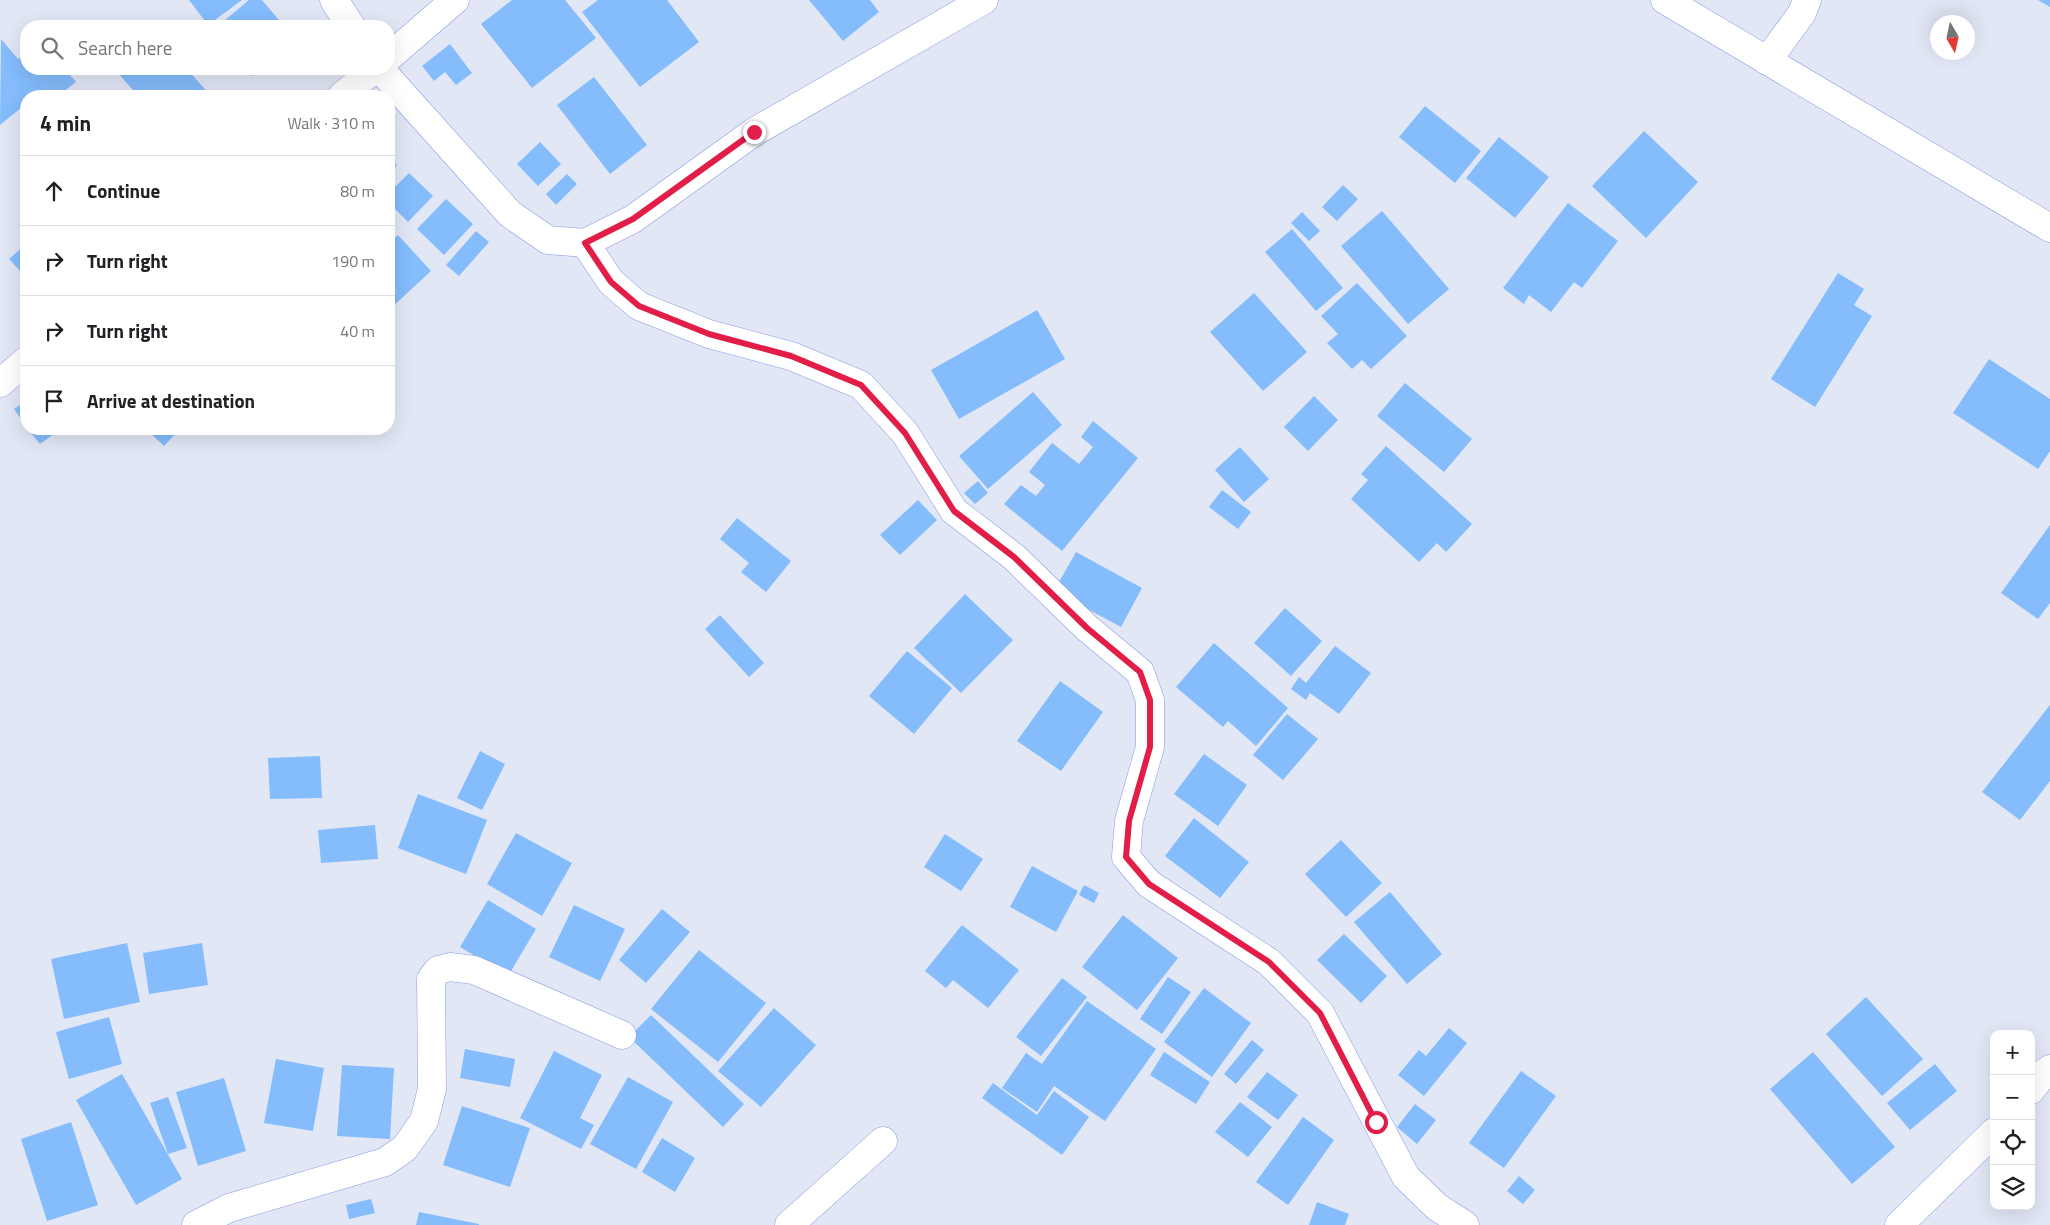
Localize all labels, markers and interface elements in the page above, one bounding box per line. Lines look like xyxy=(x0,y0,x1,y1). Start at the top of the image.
north arrow xyxy=(1930,15,1975,60)
search box xyxy=(20,20,395,75)
text: Search here xyxy=(78,33,172,62)
icon: search xyxy=(38,34,66,62)
text: 4 min xyxy=(40,107,91,139)
text: Walk · 310 m xyxy=(287,111,375,135)
route end xyxy=(743,121,766,144)
text: Continue xyxy=(87,176,160,205)
icon: ahead xyxy=(40,177,68,205)
text: 80 m xyxy=(340,179,375,203)
text: Turn right xyxy=(87,246,168,275)
icon: right xyxy=(40,247,68,275)
text: 190 m xyxy=(331,249,375,273)
text: Turn right xyxy=(87,316,168,345)
icon: right xyxy=(40,317,68,345)
text: 40 m xyxy=(340,319,375,343)
text: Arrive at destination xyxy=(87,386,255,415)
icon: arrive xyxy=(40,387,68,415)
map controls xyxy=(1990,1030,2035,1210)
button: + xyxy=(1990,1030,2035,1075)
button: − xyxy=(1990,1075,2035,1120)
route start xyxy=(1365,1111,1388,1134)
button: locate xyxy=(1990,1120,2035,1165)
button: layers xyxy=(1990,1165,2035,1210)

